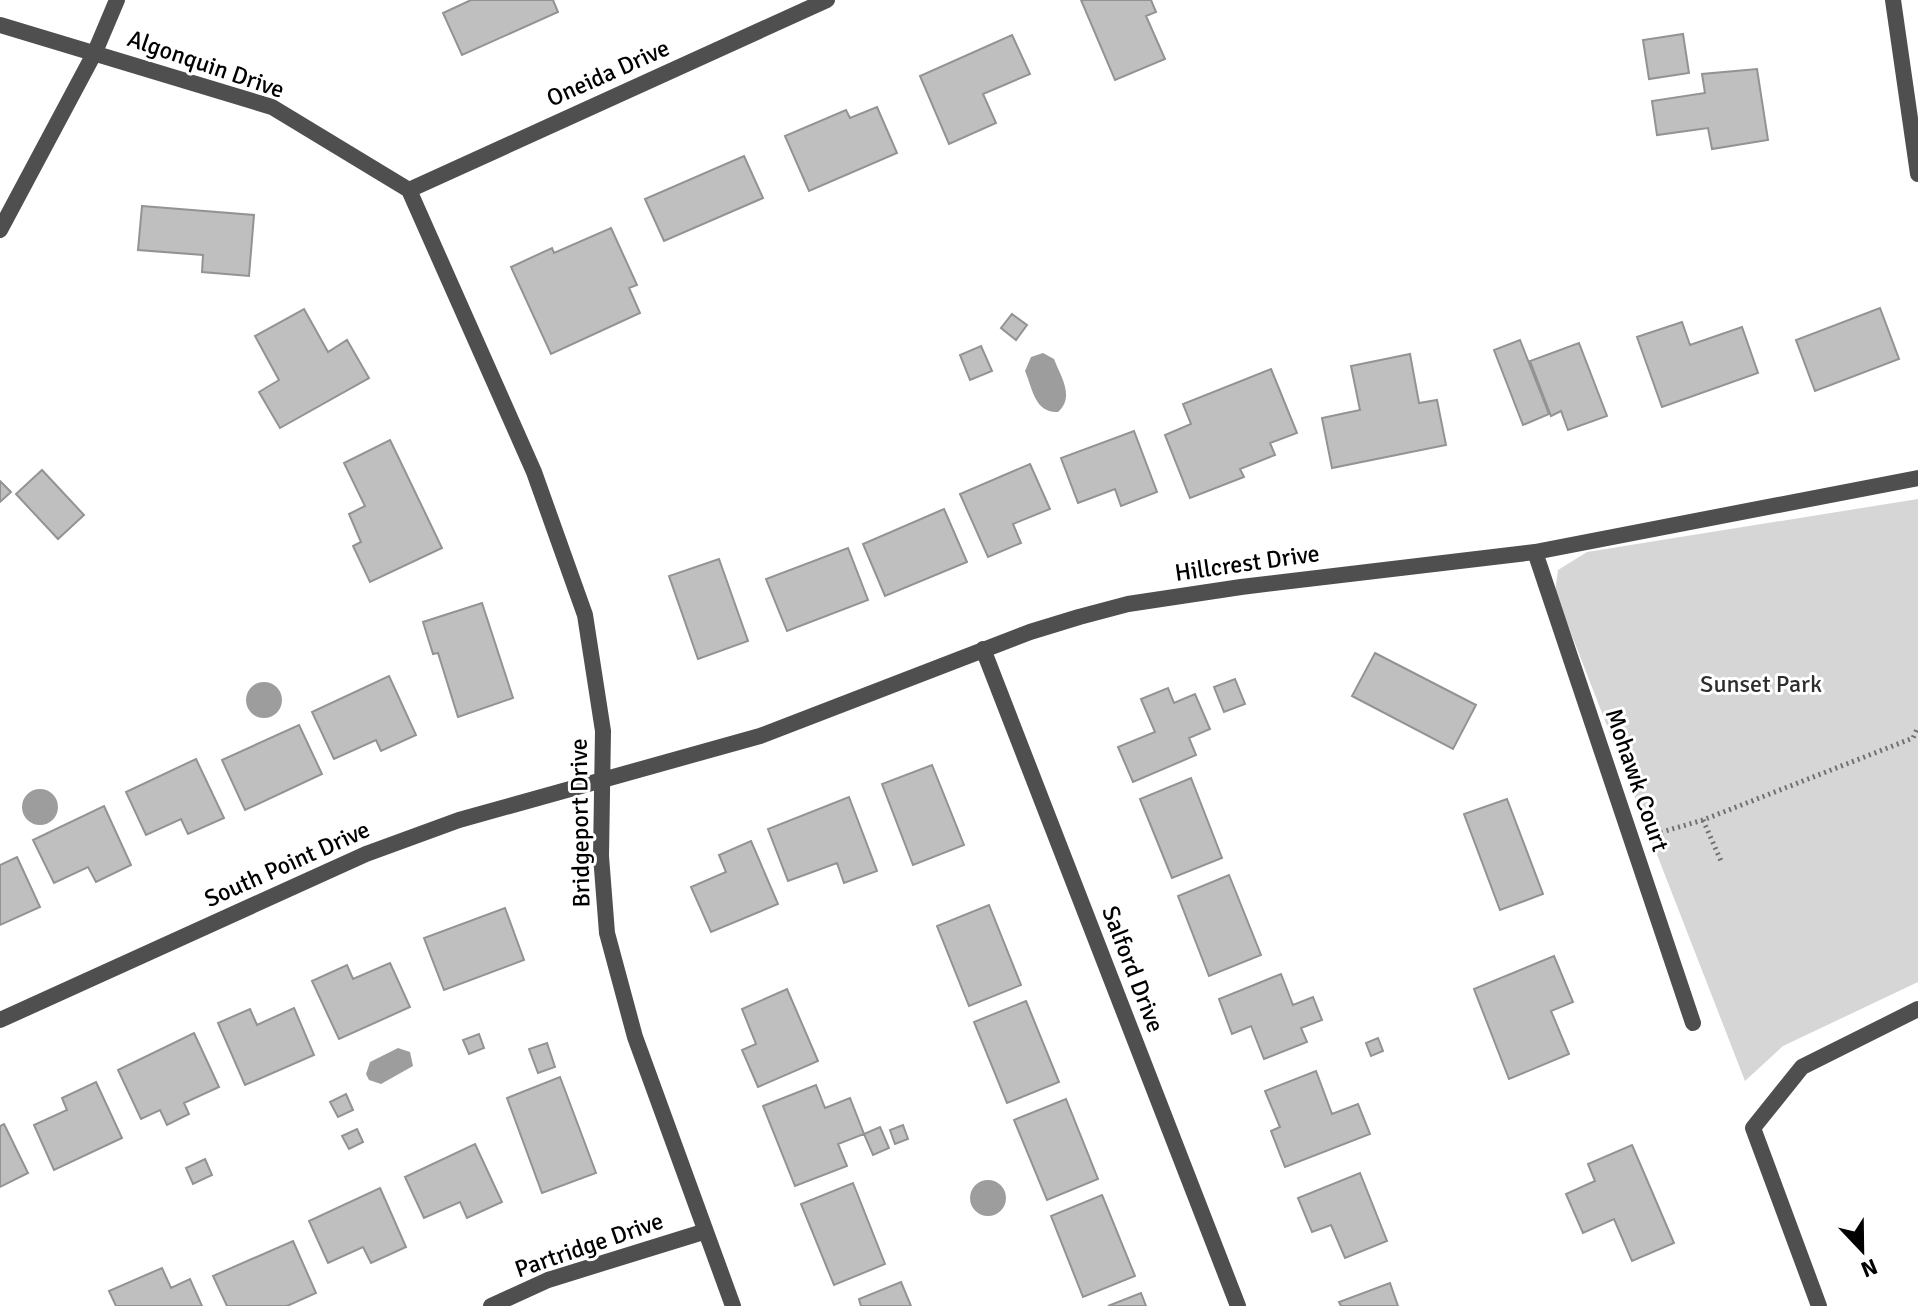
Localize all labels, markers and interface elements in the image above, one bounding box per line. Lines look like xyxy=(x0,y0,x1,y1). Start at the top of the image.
street label: Algonquin Drive xyxy=(124,23,288,105)
street label: Oneida Drive xyxy=(542,33,674,113)
street label: Hillcrest Drive xyxy=(1173,538,1321,588)
park label: Sunset Park xyxy=(1700,669,1822,699)
street label: Mohawk Court xyxy=(1599,705,1675,855)
street label: Bridgeport Drive xyxy=(564,738,596,908)
street label: South Point Drive xyxy=(200,814,374,914)
street label: Salford Drive xyxy=(1095,902,1171,1036)
street label: Partridge Drive xyxy=(511,1206,667,1284)
north arrow xyxy=(1822,1210,1902,1290)
text: N xyxy=(1857,1253,1881,1283)

